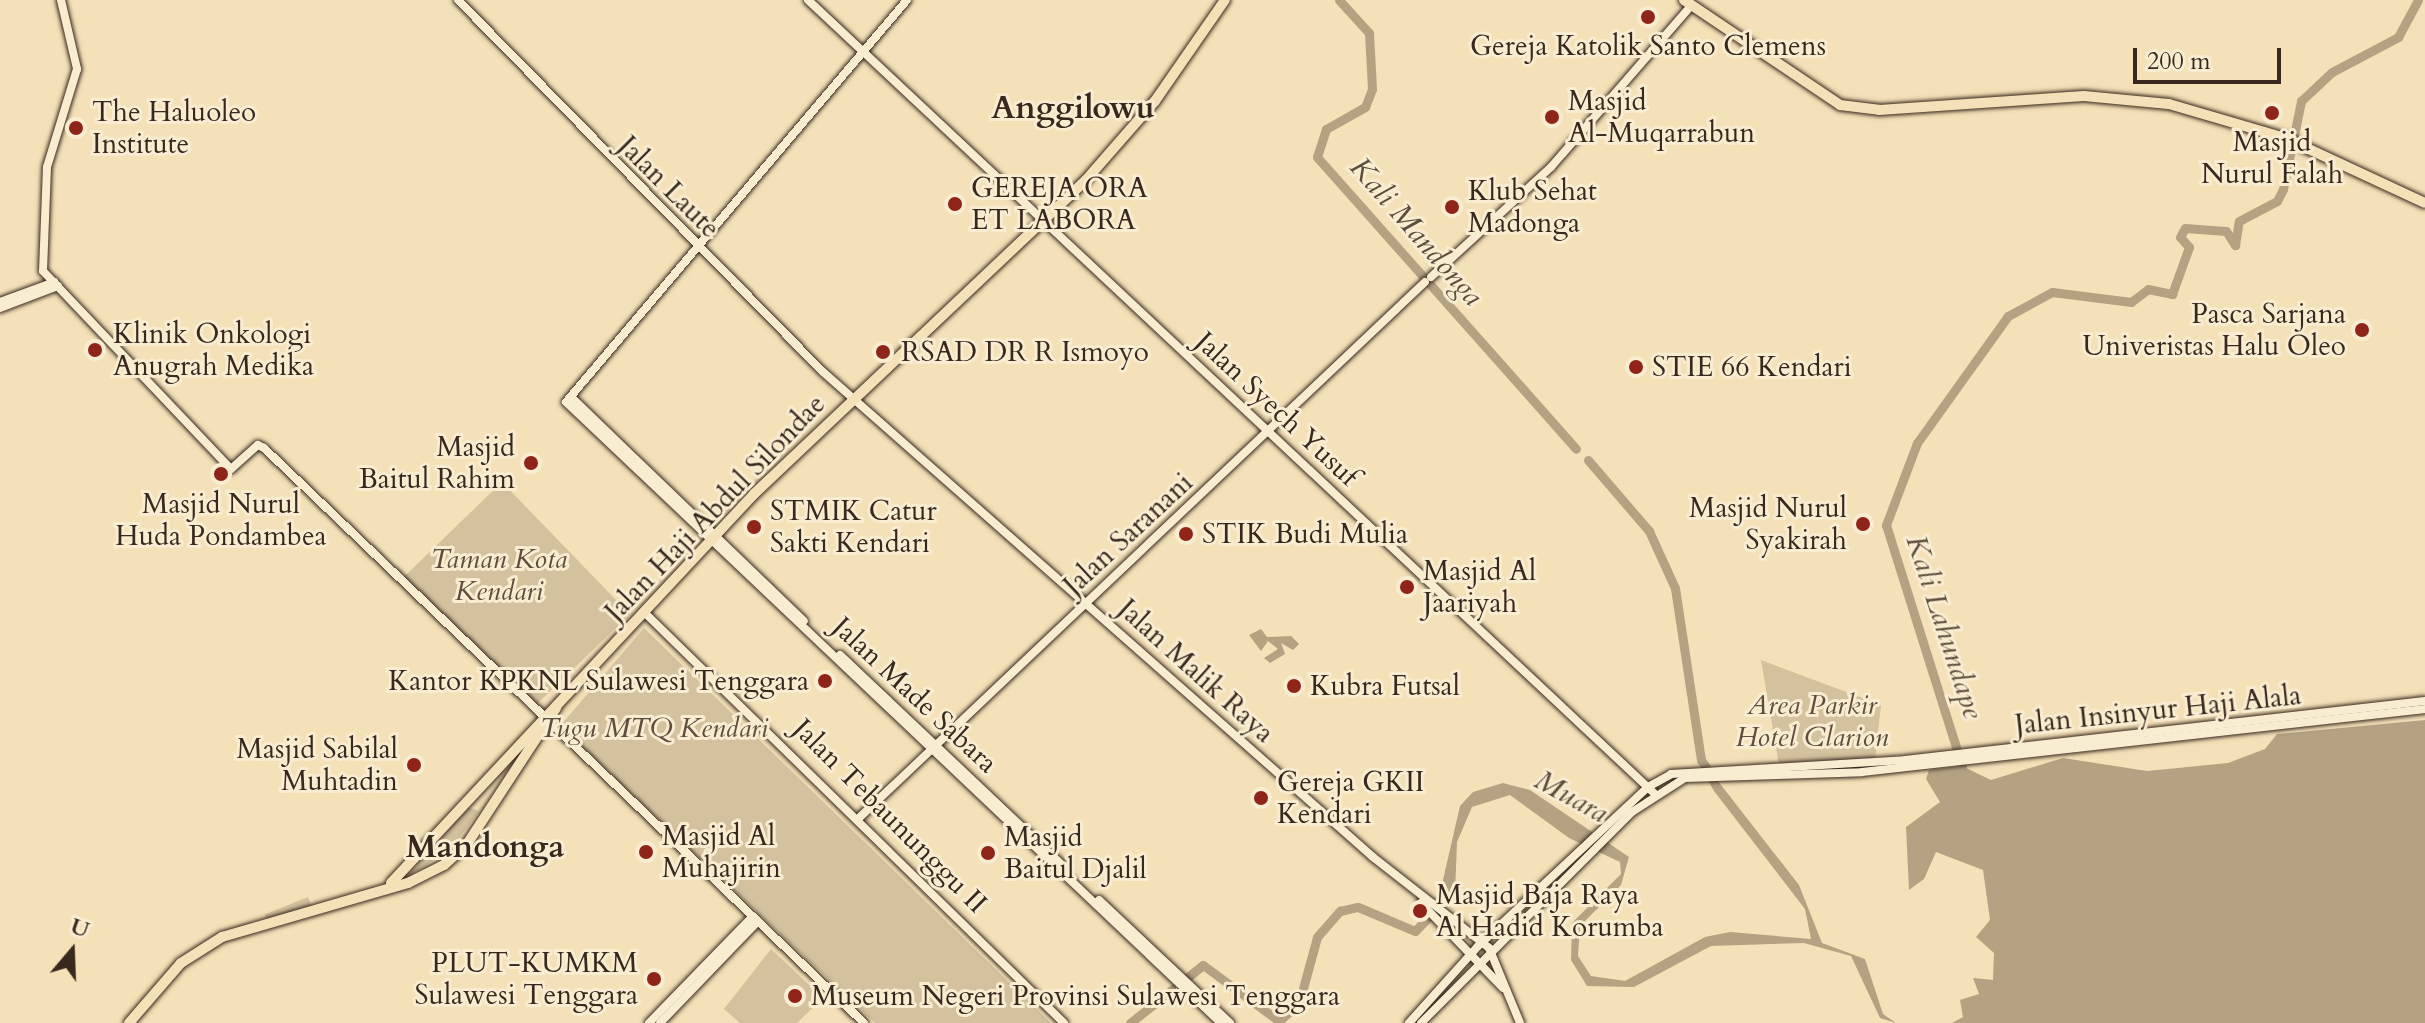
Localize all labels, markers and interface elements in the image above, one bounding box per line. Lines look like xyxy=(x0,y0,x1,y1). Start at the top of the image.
marker: Gereja Katolik Santo Clemens xyxy=(1639,8,1657,26)
place label: Gereja Katolik Santo Clemens xyxy=(1470,29,1826,63)
scale bar xyxy=(2137,32,2285,82)
text: 200 m xyxy=(2147,45,2211,78)
place label: Masjid Al-Muqarrabun xyxy=(1568,84,1755,150)
district label: Anggilowu xyxy=(991,89,1155,127)
place label: The Haluoleo Institute xyxy=(92,95,256,161)
marker: Masjid Nurul Falah xyxy=(2263,104,2281,122)
marker: Masjid Al-Muqarrabun xyxy=(1543,108,1561,126)
marker: The Haluoleo Institute xyxy=(67,119,85,137)
place label: Masjid Nurul Falah xyxy=(2201,125,2343,191)
street label: Jalan Laute xyxy=(611,129,727,245)
water label: Kali Mandonga xyxy=(1342,150,1490,314)
place label: GEREJA ORA ET LABORA xyxy=(971,171,1148,237)
place label: Klub Sehat Madonga xyxy=(1468,174,1597,240)
marker: GEREJA ORA ET LABORA xyxy=(946,195,964,213)
marker: Klub Sehat Madonga xyxy=(1443,198,1461,216)
place label: Pasca Sarjana Univeristas Halu Oleo xyxy=(2083,297,2346,363)
place label: Klinik Onkologi Anugrah Medika xyxy=(113,317,314,383)
marker: Pasca Sarjana Univeristas Halu Oleo xyxy=(2353,321,2371,339)
street label: Jalan Syech Yusuf xyxy=(1188,325,1366,493)
place label: RSAD DR R Ismoyo xyxy=(901,335,1149,369)
marker: Klinik Onkologi Anugrah Medika xyxy=(84,339,106,361)
marker: RSAD DR R Ismoyo xyxy=(872,341,894,363)
place label: STIE 66 Kendari xyxy=(1652,350,1852,384)
marker: STIE 66 Kendari xyxy=(1627,358,1645,376)
street label: Jalan Haji Abdul Silondae xyxy=(598,387,832,629)
place label: Masjid Baitul Rahim xyxy=(359,430,515,496)
marker: Masjid Baitul Rahim xyxy=(522,454,540,472)
marker: Masjid Nurul Huda Pondambea xyxy=(212,465,230,483)
street label: Jalan Saranani xyxy=(1056,466,1200,602)
place label: Masjid Nurul Huda Pondambea xyxy=(115,487,327,553)
place label: Masjid Nurul Syakirah xyxy=(1689,491,1847,557)
place label: STMIK Catur Sakti Kendari xyxy=(770,494,937,560)
marker: Masjid Nurul Syakirah xyxy=(1854,515,1872,533)
place label: STIK Budi Mulia xyxy=(1202,517,1408,551)
marker: STMIK Catur Sakti Kendari xyxy=(745,518,763,536)
marker: STIK Budi Mulia xyxy=(1177,525,1195,543)
water label: Kali Lahundape xyxy=(1897,531,1991,723)
park label: Taman Kota Kendari xyxy=(431,542,567,608)
place label: Masjid Al Jaariyah xyxy=(1423,554,1536,620)
marker: Masjid Al Jaariyah xyxy=(1398,578,1416,596)
street label: Jalan Malik Raya xyxy=(1111,592,1281,750)
street label: Jalan Made Sabara xyxy=(826,610,1004,780)
place label: Kantor KPKNL Sulawesi Tenggara xyxy=(388,664,809,698)
place label: Kubra Futsal xyxy=(1310,669,1460,703)
marker: Kantor KPKNL Sulawesi Tenggara xyxy=(816,672,834,690)
marker: Kubra Futsal xyxy=(1285,677,1303,695)
street label: Jalan Insinyur Haji Alala xyxy=(2013,678,2303,742)
park label: Area Parkir Hotel Clarion xyxy=(1736,688,1888,754)
park label: Tugu MTQ Kendari xyxy=(540,711,768,745)
street label: Jalan Tebaununggu II xyxy=(786,712,994,920)
place label: Masjid Sabilal Muhtadin xyxy=(237,732,398,798)
marker: Masjid Sabilal Muhtadin xyxy=(405,756,423,774)
water label: Muara xyxy=(1528,762,1614,832)
place label: Gereja GKII Kendari xyxy=(1277,765,1424,831)
marker: Gereja GKII Kendari xyxy=(1252,789,1270,807)
place label: Masjid Al Muhajirin xyxy=(662,819,781,885)
place label: Masjid Baitul Djalil xyxy=(1004,820,1147,886)
district label: Mandonga xyxy=(406,828,564,866)
marker: Masjid Al Muhajirin xyxy=(637,843,655,861)
marker: Masjid Baitul Djalil xyxy=(979,844,997,862)
place label: Masjid Baja Raya Al Hadid Korumba xyxy=(1436,878,1664,944)
marker: Masjid Baja Raya Al Hadid Korumba xyxy=(1411,902,1429,920)
north arrow xyxy=(32,911,112,991)
text: U xyxy=(66,911,93,945)
place label: PLUT-KUMKM Sulawesi Tenggara xyxy=(414,946,638,1012)
marker: PLUT-KUMKM Sulawesi Tenggara xyxy=(645,970,663,988)
place label: Museum Negeri Provinsi Sulawesi Tenggara xyxy=(811,979,1340,1013)
marker: Museum Negeri Provinsi Sulawesi Tenggara xyxy=(786,987,804,1005)

